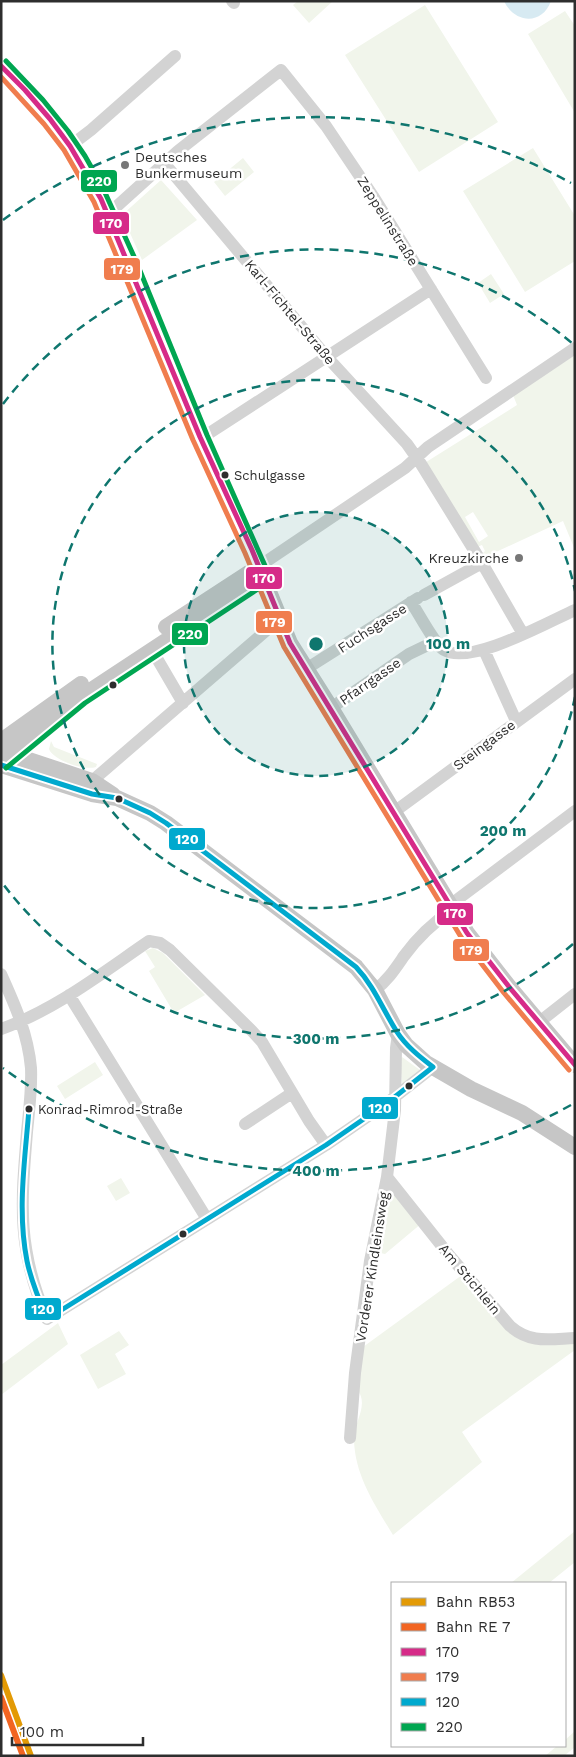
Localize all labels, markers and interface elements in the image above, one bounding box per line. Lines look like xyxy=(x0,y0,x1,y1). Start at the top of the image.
place label: Deutsches Bunkermuseum xyxy=(135,149,242,181)
marker: Deutsches Bunkermuseum xyxy=(119,159,131,171)
line badge: 220 xyxy=(80,169,118,193)
text: 220 xyxy=(86,173,112,189)
street label: Zeppelinstraße xyxy=(354,173,422,269)
line badge: 170 xyxy=(92,211,130,235)
text: 170 xyxy=(99,215,123,231)
street label: Karl-Fichtel-Straße xyxy=(242,256,338,368)
line badge: 179 xyxy=(103,257,141,281)
text: 179 xyxy=(110,261,134,277)
place label: Schulgasse xyxy=(234,468,305,483)
marker: Schulgasse xyxy=(220,470,230,480)
place label: Kreuzkirche xyxy=(428,550,509,566)
marker: Kreuzkirche xyxy=(513,552,525,564)
line badge: 170 xyxy=(245,566,283,590)
text: 170 xyxy=(252,570,276,586)
street label: Fuchsgasse xyxy=(335,600,409,656)
line badge: 179 xyxy=(255,610,293,634)
text: 179 xyxy=(262,614,286,630)
line badge: 220 xyxy=(171,622,209,646)
text: 220 xyxy=(177,626,203,642)
centre of rings xyxy=(307,635,325,653)
text: 100 m xyxy=(426,635,470,653)
street label: Pfarrgasse xyxy=(336,654,404,708)
unlabelled marker xyxy=(108,680,118,690)
street label: Steingasse xyxy=(450,716,518,774)
unlabelled marker xyxy=(114,794,124,804)
text: 200 m xyxy=(480,822,526,840)
line badge: 120 xyxy=(168,827,206,851)
text: 120 xyxy=(175,831,199,847)
line badge: 170 xyxy=(436,902,474,926)
text: 170 xyxy=(443,905,467,921)
line badge: 179 xyxy=(452,938,490,962)
text: 179 xyxy=(459,942,483,958)
text: 300 m xyxy=(293,1030,339,1048)
unlabelled marker xyxy=(404,1081,414,1091)
line badge: 120 xyxy=(361,1096,399,1120)
text: 120 xyxy=(368,1100,392,1116)
place label: Konrad-Rimrod-Straße xyxy=(38,1102,183,1117)
marker: Konrad-Rimrod-Straße xyxy=(24,1104,34,1114)
text: 400 m xyxy=(292,1162,340,1180)
street label: Vorderer Kindleinsweg xyxy=(352,1190,392,1343)
unlabelled marker xyxy=(178,1229,188,1239)
street label: Am Stichlein xyxy=(436,1240,504,1318)
line badge: 120 xyxy=(24,1297,62,1321)
text: 120 xyxy=(31,1301,55,1317)
legend xyxy=(391,1582,566,1747)
text: Bahn RB53 xyxy=(436,1593,515,1611)
text: Bahn RE 7 xyxy=(436,1618,510,1636)
text: 170 xyxy=(436,1643,459,1661)
text: 179 xyxy=(436,1668,460,1686)
text: 120 xyxy=(436,1693,460,1711)
scale bar xyxy=(12,1714,144,1746)
text: 220 xyxy=(436,1718,463,1736)
text: 100 m xyxy=(20,1723,64,1741)

